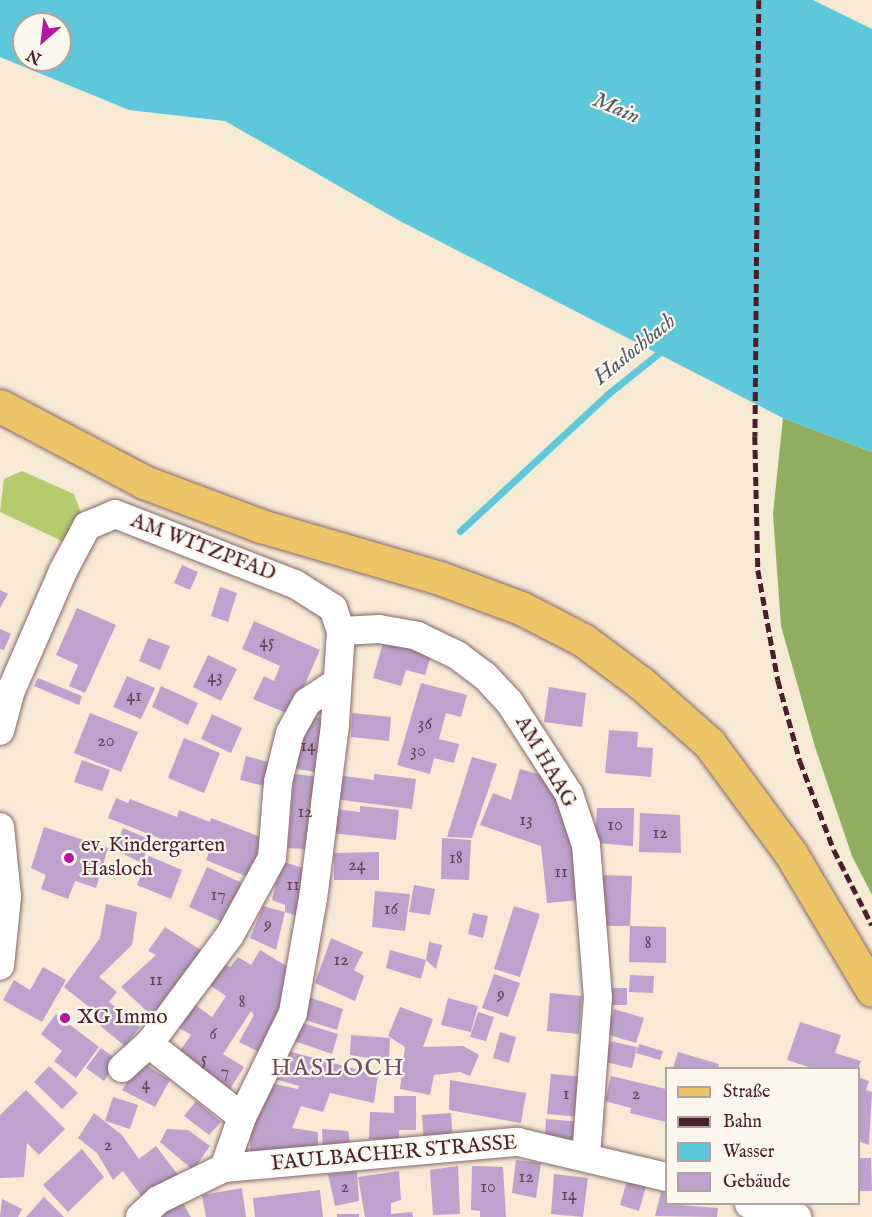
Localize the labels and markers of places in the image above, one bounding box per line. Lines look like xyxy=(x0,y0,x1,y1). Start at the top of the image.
place label: ev. Kindergarten Hasloch xyxy=(81,833,225,883)
marker: ev. Kindergarten Hasloch xyxy=(62,851,76,865)
place label: XG Immo xyxy=(77,1005,168,1031)
marker: XG Immo xyxy=(58,1011,72,1025)

